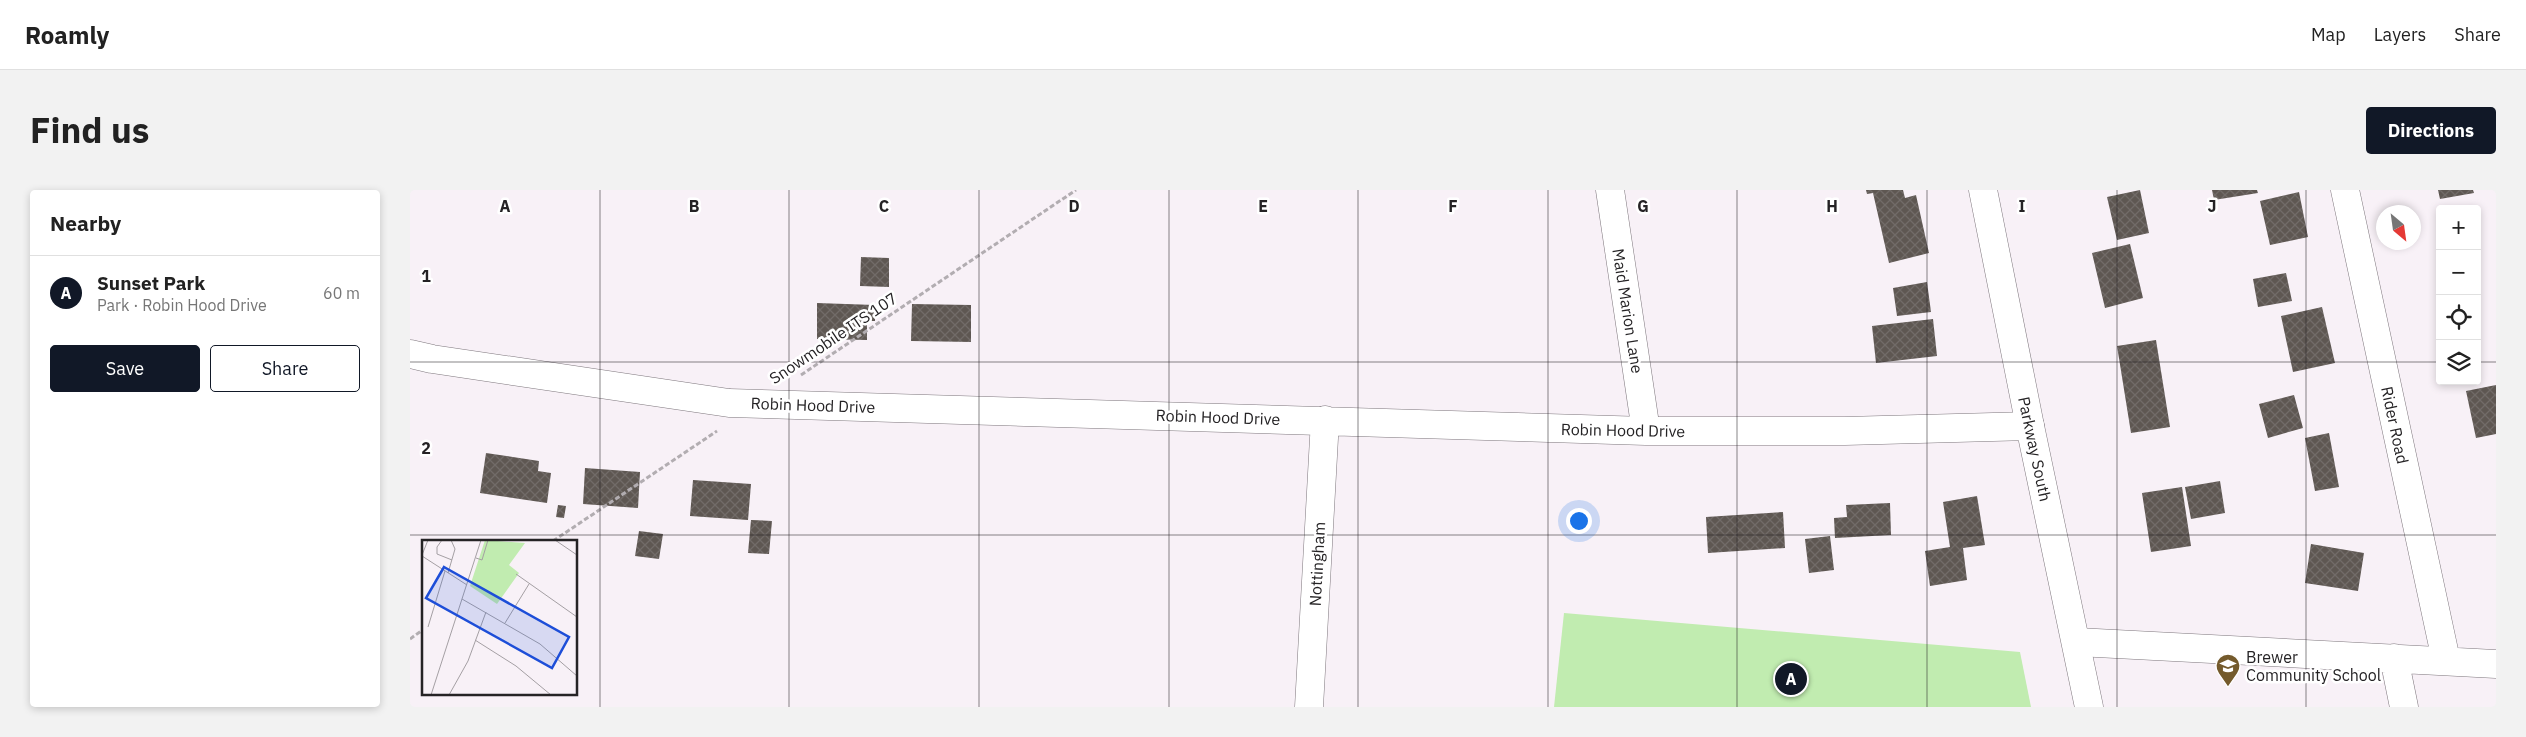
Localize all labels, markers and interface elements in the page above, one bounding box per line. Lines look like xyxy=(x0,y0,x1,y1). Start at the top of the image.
text: Roamly xyxy=(25,19,109,51)
text: Map xyxy=(2311,23,2346,46)
text: Layers xyxy=(2374,23,2426,46)
text: Share xyxy=(2454,23,2501,46)
text: Find us xyxy=(30,107,149,153)
button: Directions xyxy=(2366,107,2496,154)
text: A xyxy=(500,196,511,216)
text: B xyxy=(689,196,700,216)
text: C xyxy=(879,196,889,216)
text: D xyxy=(1068,196,1080,216)
text: E xyxy=(1258,196,1268,216)
text: F xyxy=(1448,196,1458,216)
text: G xyxy=(1637,196,1649,216)
text: H xyxy=(1826,196,1838,216)
text: I xyxy=(2019,196,2026,216)
text: J xyxy=(2208,196,2216,216)
north arrow xyxy=(2376,205,2421,250)
map controls xyxy=(2436,205,2481,385)
button: + xyxy=(2436,205,2481,250)
text: Nearby xyxy=(50,209,121,237)
street label: Maid Marion Lane xyxy=(1608,247,1648,375)
button: − xyxy=(2436,250,2481,295)
text: 1 xyxy=(421,266,431,286)
text: Sunset Park xyxy=(97,271,205,295)
text: A xyxy=(61,283,71,303)
text: 60 m xyxy=(323,283,360,303)
street label: Snowmobile ITS 107 xyxy=(765,288,901,388)
text: Park · Robin Hood Drive xyxy=(97,295,267,315)
button: locate xyxy=(2436,295,2481,340)
button: layers xyxy=(2436,340,2481,385)
button: Save xyxy=(50,345,200,392)
button: Share xyxy=(210,345,360,392)
street label: Rider Road xyxy=(2377,384,2413,466)
street label: Robin Hood Drive xyxy=(750,393,876,417)
street label: Parkway South xyxy=(2014,395,2056,503)
street label: Robin Hood Drive xyxy=(1155,405,1281,429)
street label: Robin Hood Drive xyxy=(1561,419,1686,441)
text: 2 xyxy=(421,438,431,458)
your location xyxy=(1566,508,1592,534)
street label: Nottingham xyxy=(1305,521,1329,607)
inset map xyxy=(422,540,578,694)
place label: Brewer Community School xyxy=(2246,647,2381,685)
school or university icon: Brewer Community School xyxy=(2215,653,2241,687)
pin: A xyxy=(1775,660,1807,698)

